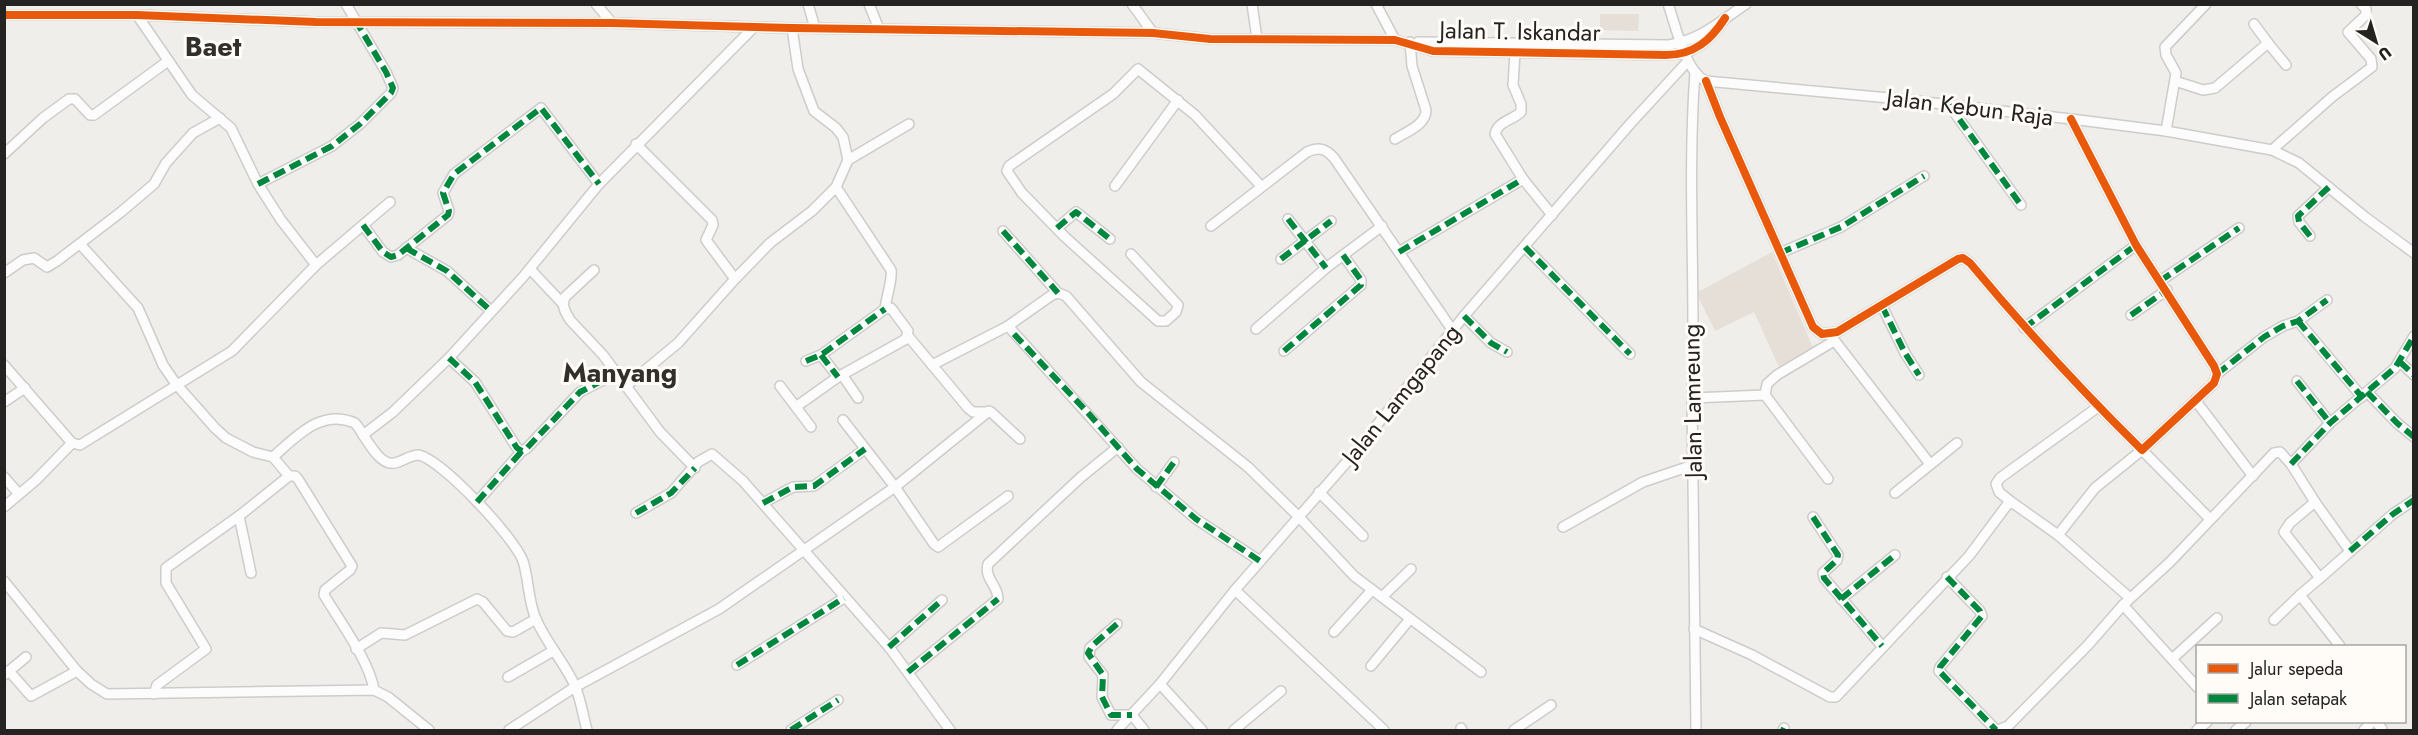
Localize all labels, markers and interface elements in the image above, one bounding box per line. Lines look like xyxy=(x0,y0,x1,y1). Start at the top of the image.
street label: Jalan T. Iskandar xyxy=(1436,12,1602,50)
north arrow xyxy=(2346,12,2406,72)
district label: Baet xyxy=(185,27,242,66)
text: U xyxy=(2373,41,2396,66)
street label: Jalan Kebun Raja xyxy=(1882,79,2055,135)
street label: Jalan Lamgapang xyxy=(1331,316,1469,474)
street label: Jalan Lamreung xyxy=(1673,324,1711,481)
district label: Manyang xyxy=(563,353,677,392)
legend xyxy=(2196,645,2406,723)
text: Jalur sepeda xyxy=(2248,656,2343,682)
text: Jalan setapak xyxy=(2248,686,2347,712)

